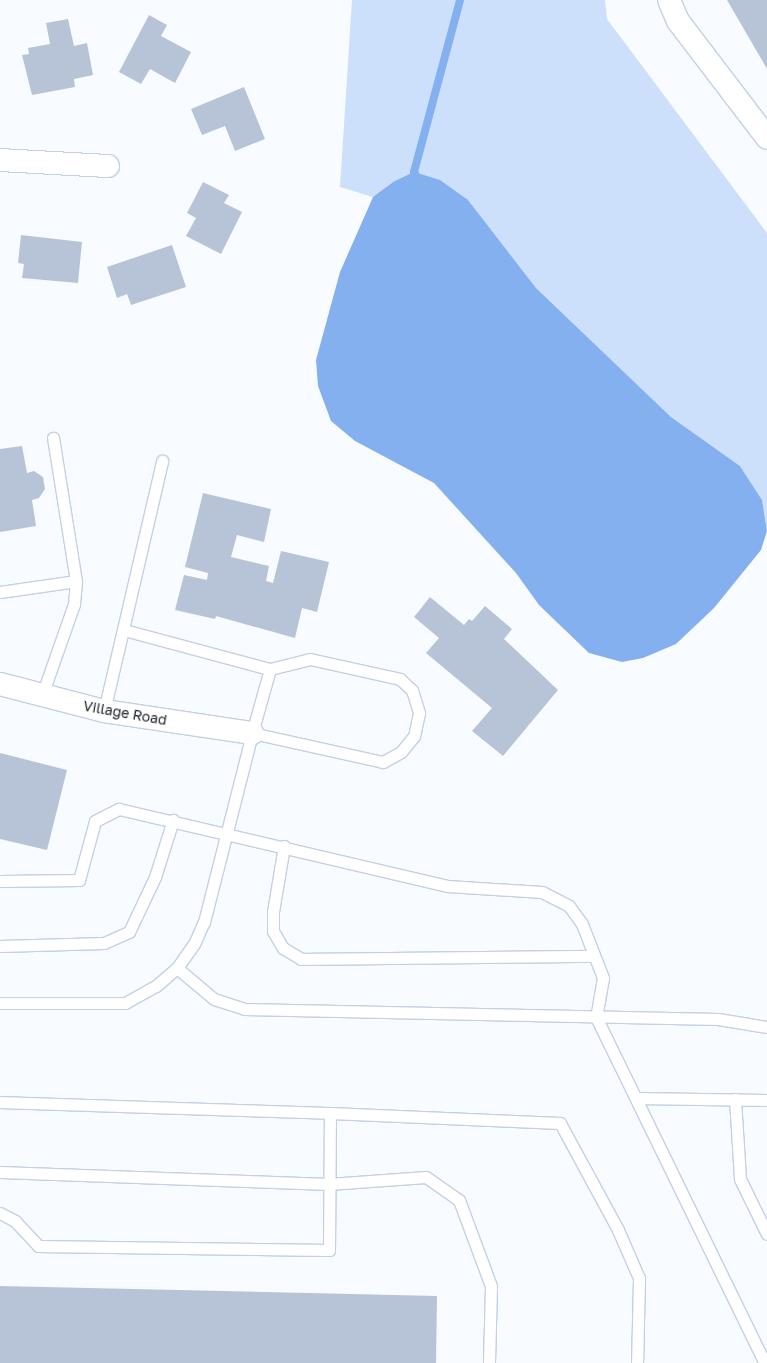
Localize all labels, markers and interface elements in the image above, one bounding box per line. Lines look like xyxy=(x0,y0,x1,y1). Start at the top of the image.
street label: Village Road xyxy=(82,697,168,729)

